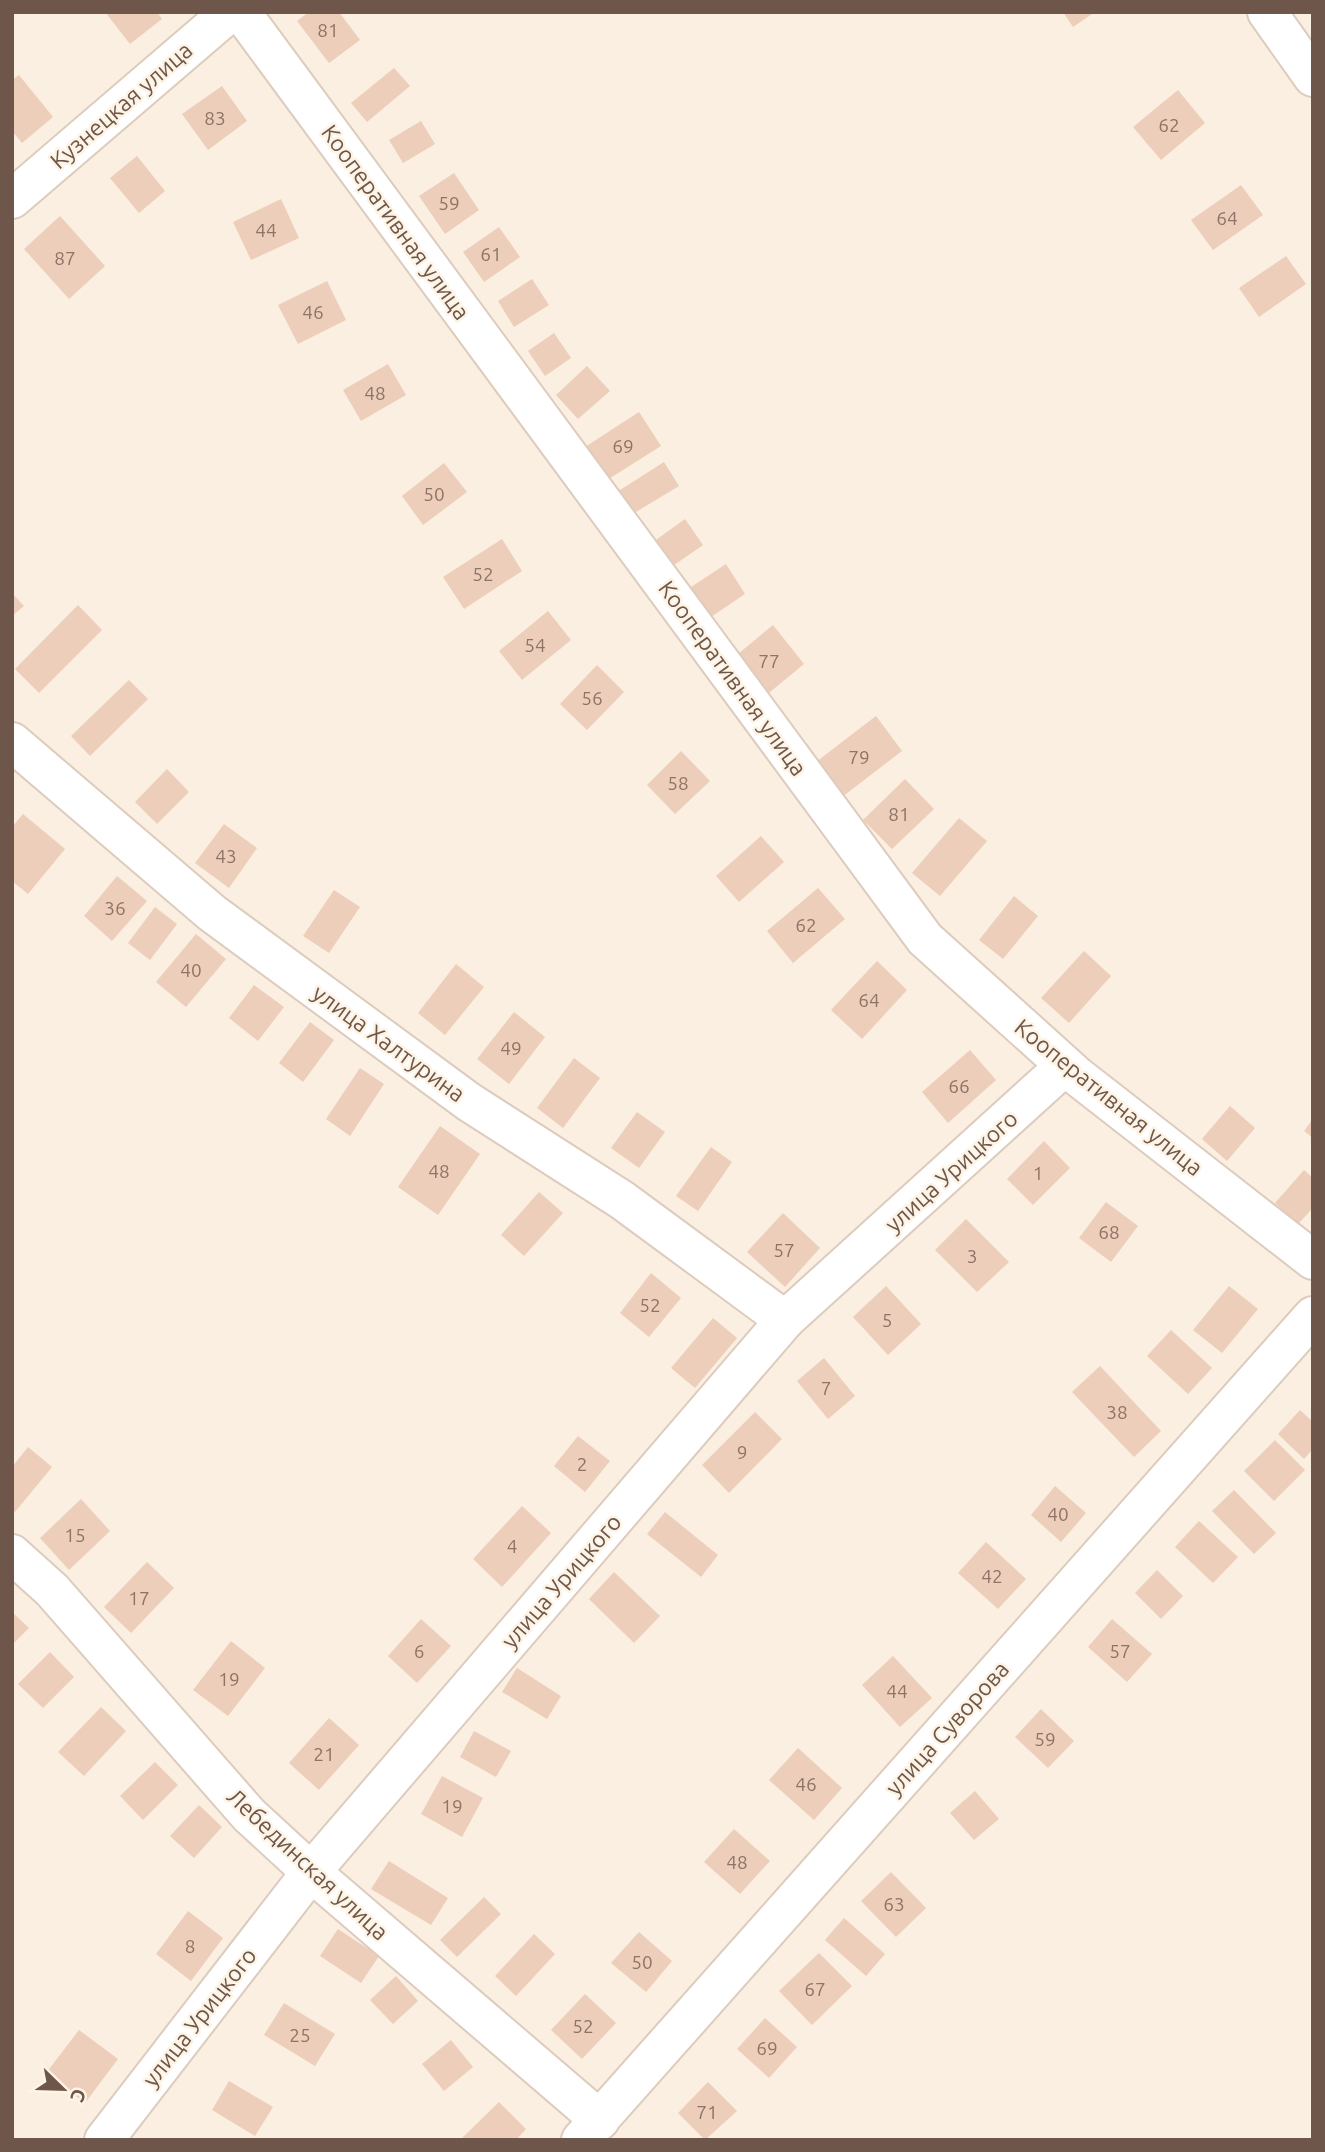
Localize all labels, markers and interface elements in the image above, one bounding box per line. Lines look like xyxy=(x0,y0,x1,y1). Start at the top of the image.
house number: 81 xyxy=(317,19,339,41)
street label: Кузнецкая улица xyxy=(45,37,197,173)
house number: 83 xyxy=(204,107,226,129)
house number: 62 xyxy=(1158,114,1180,136)
street label: Кооперативная улица xyxy=(317,120,475,324)
house number: 59 xyxy=(438,192,460,214)
house number: 64 xyxy=(1216,207,1238,229)
house number: 44 xyxy=(255,219,277,241)
house number: 61 xyxy=(480,243,502,265)
house number: 87 xyxy=(54,247,76,269)
house number: 46 xyxy=(302,301,324,323)
house number: 48 xyxy=(364,382,386,404)
house number: 69 xyxy=(612,435,634,457)
house number: 50 xyxy=(423,483,445,505)
house number: 52 xyxy=(472,563,494,585)
street label: Кооперативная улица xyxy=(654,576,812,780)
house number: 54 xyxy=(524,634,546,656)
house number: 77 xyxy=(758,650,780,672)
house number: 56 xyxy=(581,687,603,709)
house number: 79 xyxy=(848,746,870,768)
house number: 58 xyxy=(667,772,689,794)
house number: 81 xyxy=(888,803,910,825)
house number: 43 xyxy=(215,845,237,867)
house number: 36 xyxy=(104,897,126,919)
house number: 62 xyxy=(795,914,817,936)
house number: 40 xyxy=(180,959,202,981)
street label: улица Халтурина xyxy=(308,979,470,1107)
house number: 64 xyxy=(858,989,880,1011)
street label: Кооперативная улица xyxy=(1010,1014,1208,1180)
house number: 49 xyxy=(500,1037,522,1059)
house number: 66 xyxy=(948,1075,970,1097)
street label: улица Урицкого xyxy=(880,1105,1022,1237)
house number: 48 xyxy=(428,1160,450,1182)
house number: 1 xyxy=(1033,1162,1043,1184)
house number: 68 xyxy=(1098,1221,1120,1243)
house number: 57 xyxy=(773,1239,795,1261)
house number: 3 xyxy=(967,1245,977,1267)
house number: 52 xyxy=(639,1294,661,1316)
house number: 5 xyxy=(882,1309,892,1331)
house number: 7 xyxy=(821,1377,831,1399)
house number: 38 xyxy=(1106,1401,1128,1423)
house number: 9 xyxy=(737,1441,747,1463)
house number: 2 xyxy=(577,1453,587,1475)
house number: 40 xyxy=(1047,1503,1069,1525)
street label: улица Урицкого xyxy=(496,1509,626,1653)
house number: 15 xyxy=(64,1524,86,1546)
house number: 4 xyxy=(507,1535,517,1557)
house number: 42 xyxy=(981,1565,1003,1587)
house number: 17 xyxy=(128,1587,150,1609)
house number: 6 xyxy=(414,1640,424,1662)
house number: 57 xyxy=(1109,1640,1131,1662)
street label: улица Суворова xyxy=(881,1656,1013,1800)
house number: 19 xyxy=(218,1668,240,1690)
house number: 44 xyxy=(886,1680,908,1702)
house number: 59 xyxy=(1034,1728,1056,1750)
house number: 21 xyxy=(313,1743,335,1765)
house number: 46 xyxy=(795,1773,817,1795)
street label: Лебединская улица xyxy=(223,1783,393,1945)
house number: 19 xyxy=(441,1795,463,1817)
house number: 48 xyxy=(726,1851,748,1873)
house number: 63 xyxy=(883,1893,905,1915)
house number: 8 xyxy=(185,1935,195,1957)
street label: улица Урицкого xyxy=(137,1943,261,2091)
house number: 50 xyxy=(631,1951,653,1973)
house number: 67 xyxy=(804,1978,826,2000)
house number: 52 xyxy=(572,2015,594,2037)
house number: 25 xyxy=(289,2024,311,2046)
house number: 69 xyxy=(756,2037,778,2059)
north arrow xyxy=(28,2054,98,2124)
text: С xyxy=(66,2086,91,2106)
house number: 71 xyxy=(696,2101,718,2123)

